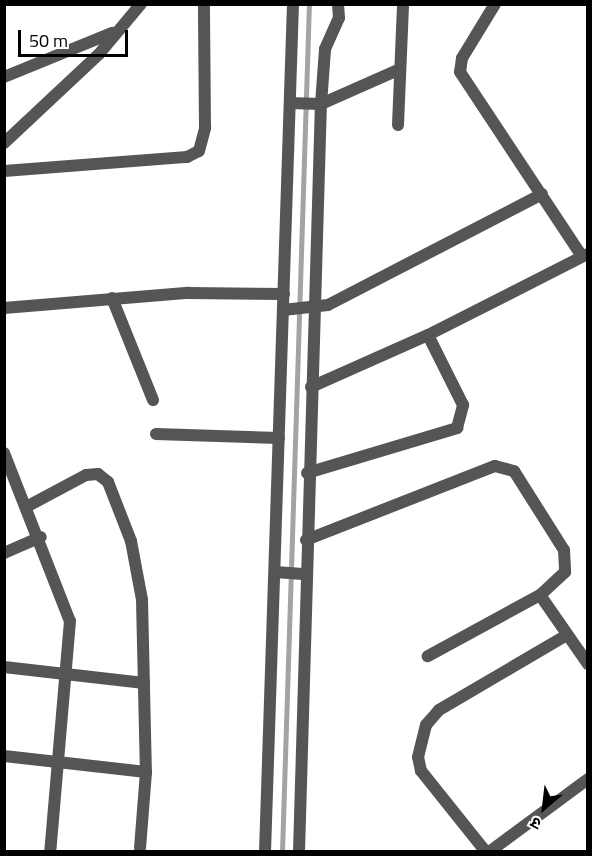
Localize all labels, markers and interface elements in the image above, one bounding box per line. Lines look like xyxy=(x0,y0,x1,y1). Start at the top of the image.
scale bar xyxy=(21,18,130,56)
text: 50 m xyxy=(29,27,68,54)
north arrow xyxy=(514,778,574,838)
text: उ xyxy=(526,811,545,837)

